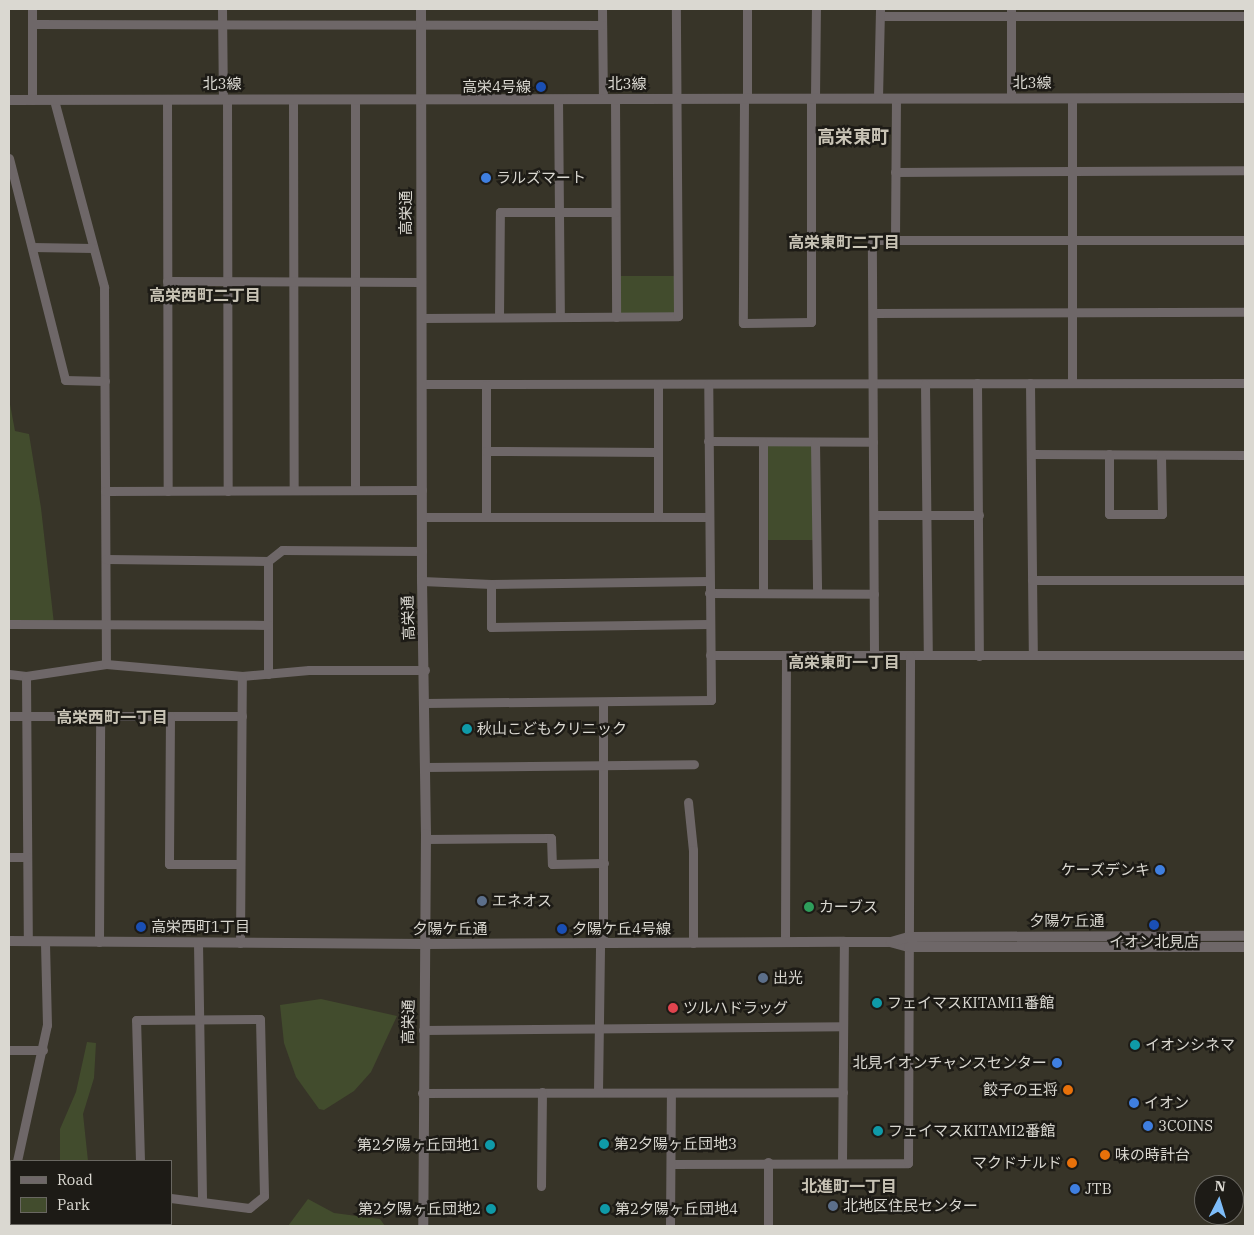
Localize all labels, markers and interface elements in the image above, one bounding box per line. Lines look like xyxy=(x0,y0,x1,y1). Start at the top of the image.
street label: 北3線 xyxy=(1013,74,1051,92)
street label: 北3線 xyxy=(203,75,241,93)
street label: 北3線 xyxy=(608,75,646,93)
place label: 高栄4号線 xyxy=(462,78,531,96)
marker: 高栄4号線 xyxy=(535,81,547,93)
district label: 高栄東町 xyxy=(817,126,889,148)
place label: ラルズマート xyxy=(496,169,586,187)
marker: ラルズマート xyxy=(480,172,492,184)
street label: 高栄通 xyxy=(397,191,415,235)
district label: 高栄東町二丁目 xyxy=(788,232,900,252)
district label: 高栄西町二丁目 xyxy=(149,285,261,305)
street label: 高栄通 xyxy=(398,595,418,641)
district label: 高栄東町一丁目 xyxy=(788,652,900,672)
district label: 高栄西町一丁目 xyxy=(56,707,168,727)
place label: 秋山こどもクリニック xyxy=(477,720,627,738)
marker: 秋山こどもクリニック xyxy=(461,723,473,735)
place label: ケーズデンキ xyxy=(1060,861,1150,879)
marker: ケーズデンキ xyxy=(1154,864,1166,876)
place label: エネオス xyxy=(492,892,552,910)
marker: エネオス xyxy=(476,895,488,907)
place label: カーブス xyxy=(819,898,879,916)
marker: カーブス xyxy=(803,901,815,913)
street label: 夕陽ケ丘通 xyxy=(1030,912,1104,930)
place label: 高栄西町1丁目 xyxy=(151,918,250,936)
marker: イオン北見店 xyxy=(1148,919,1160,931)
street label: 夕陽ケ丘通 xyxy=(413,920,487,938)
place label: 夕陽ケ丘4号線 xyxy=(572,920,671,938)
marker: 高栄西町1丁目 xyxy=(135,921,147,933)
marker: 夕陽ケ丘4号線 xyxy=(556,923,568,935)
place label: イオン北見店 xyxy=(1109,933,1199,951)
place label: 出光 xyxy=(773,969,803,987)
marker: 出光 xyxy=(757,972,769,984)
place label: フェイマスKITAMI1番館 xyxy=(887,994,1054,1012)
marker: フェイマスKITAMI1番館 xyxy=(871,997,883,1009)
street label: 高栄通 xyxy=(399,999,417,1045)
place label: ツルハドラッグ xyxy=(683,999,788,1017)
marker: ツルハドラッグ xyxy=(667,1002,679,1014)
place label: イオンシネマ xyxy=(1145,1036,1235,1054)
marker: イオンシネマ xyxy=(1129,1039,1141,1051)
place label: 北見イオンチャンスセンター xyxy=(852,1054,1047,1072)
marker: 北見イオンチャンスセンター xyxy=(1051,1057,1063,1069)
place label: 餃子の王将 xyxy=(983,1081,1058,1099)
marker: 餃子の王将 xyxy=(1062,1084,1074,1096)
place label: イオン xyxy=(1144,1094,1189,1112)
marker: イオン xyxy=(1128,1097,1140,1109)
place label: 3COINS xyxy=(1158,1117,1213,1135)
marker: 3COINS xyxy=(1142,1120,1154,1132)
place label: フェイマスKITAMI2番館 xyxy=(888,1122,1055,1140)
marker: フェイマスKITAMI2番館 xyxy=(872,1125,884,1137)
place label: 第2夕陽ヶ丘団地3 xyxy=(614,1135,737,1153)
place label: 第2夕陽ヶ丘団地1 xyxy=(357,1136,480,1154)
marker: 第2夕陽ヶ丘団地3 xyxy=(598,1138,610,1150)
marker: 第2夕陽ヶ丘団地1 xyxy=(484,1139,496,1151)
place label: 味の時計台 xyxy=(1115,1146,1190,1164)
marker: 味の時計台 xyxy=(1099,1149,1111,1161)
place label: マクドナルド xyxy=(972,1154,1062,1172)
marker: マクドナルド xyxy=(1066,1157,1078,1169)
legend xyxy=(10,1160,172,1225)
text: Road xyxy=(57,1170,93,1189)
north arrow xyxy=(1194,1175,1244,1225)
district label: 北進町一丁目 xyxy=(801,1176,897,1196)
text: N xyxy=(1214,1177,1227,1196)
place label: JTB xyxy=(1085,1180,1112,1198)
marker: JTB xyxy=(1069,1183,1081,1195)
text: Park xyxy=(57,1195,90,1214)
place label: 北地区住民センター xyxy=(843,1197,978,1215)
place label: 第2夕陽ヶ丘団地2 xyxy=(358,1200,481,1218)
place label: 第2夕陽ヶ丘団地4 xyxy=(615,1200,738,1218)
marker: 北地区住民センター xyxy=(827,1200,839,1212)
marker: 第2夕陽ヶ丘団地2 xyxy=(485,1203,497,1215)
marker: 第2夕陽ヶ丘団地4 xyxy=(599,1203,611,1215)

